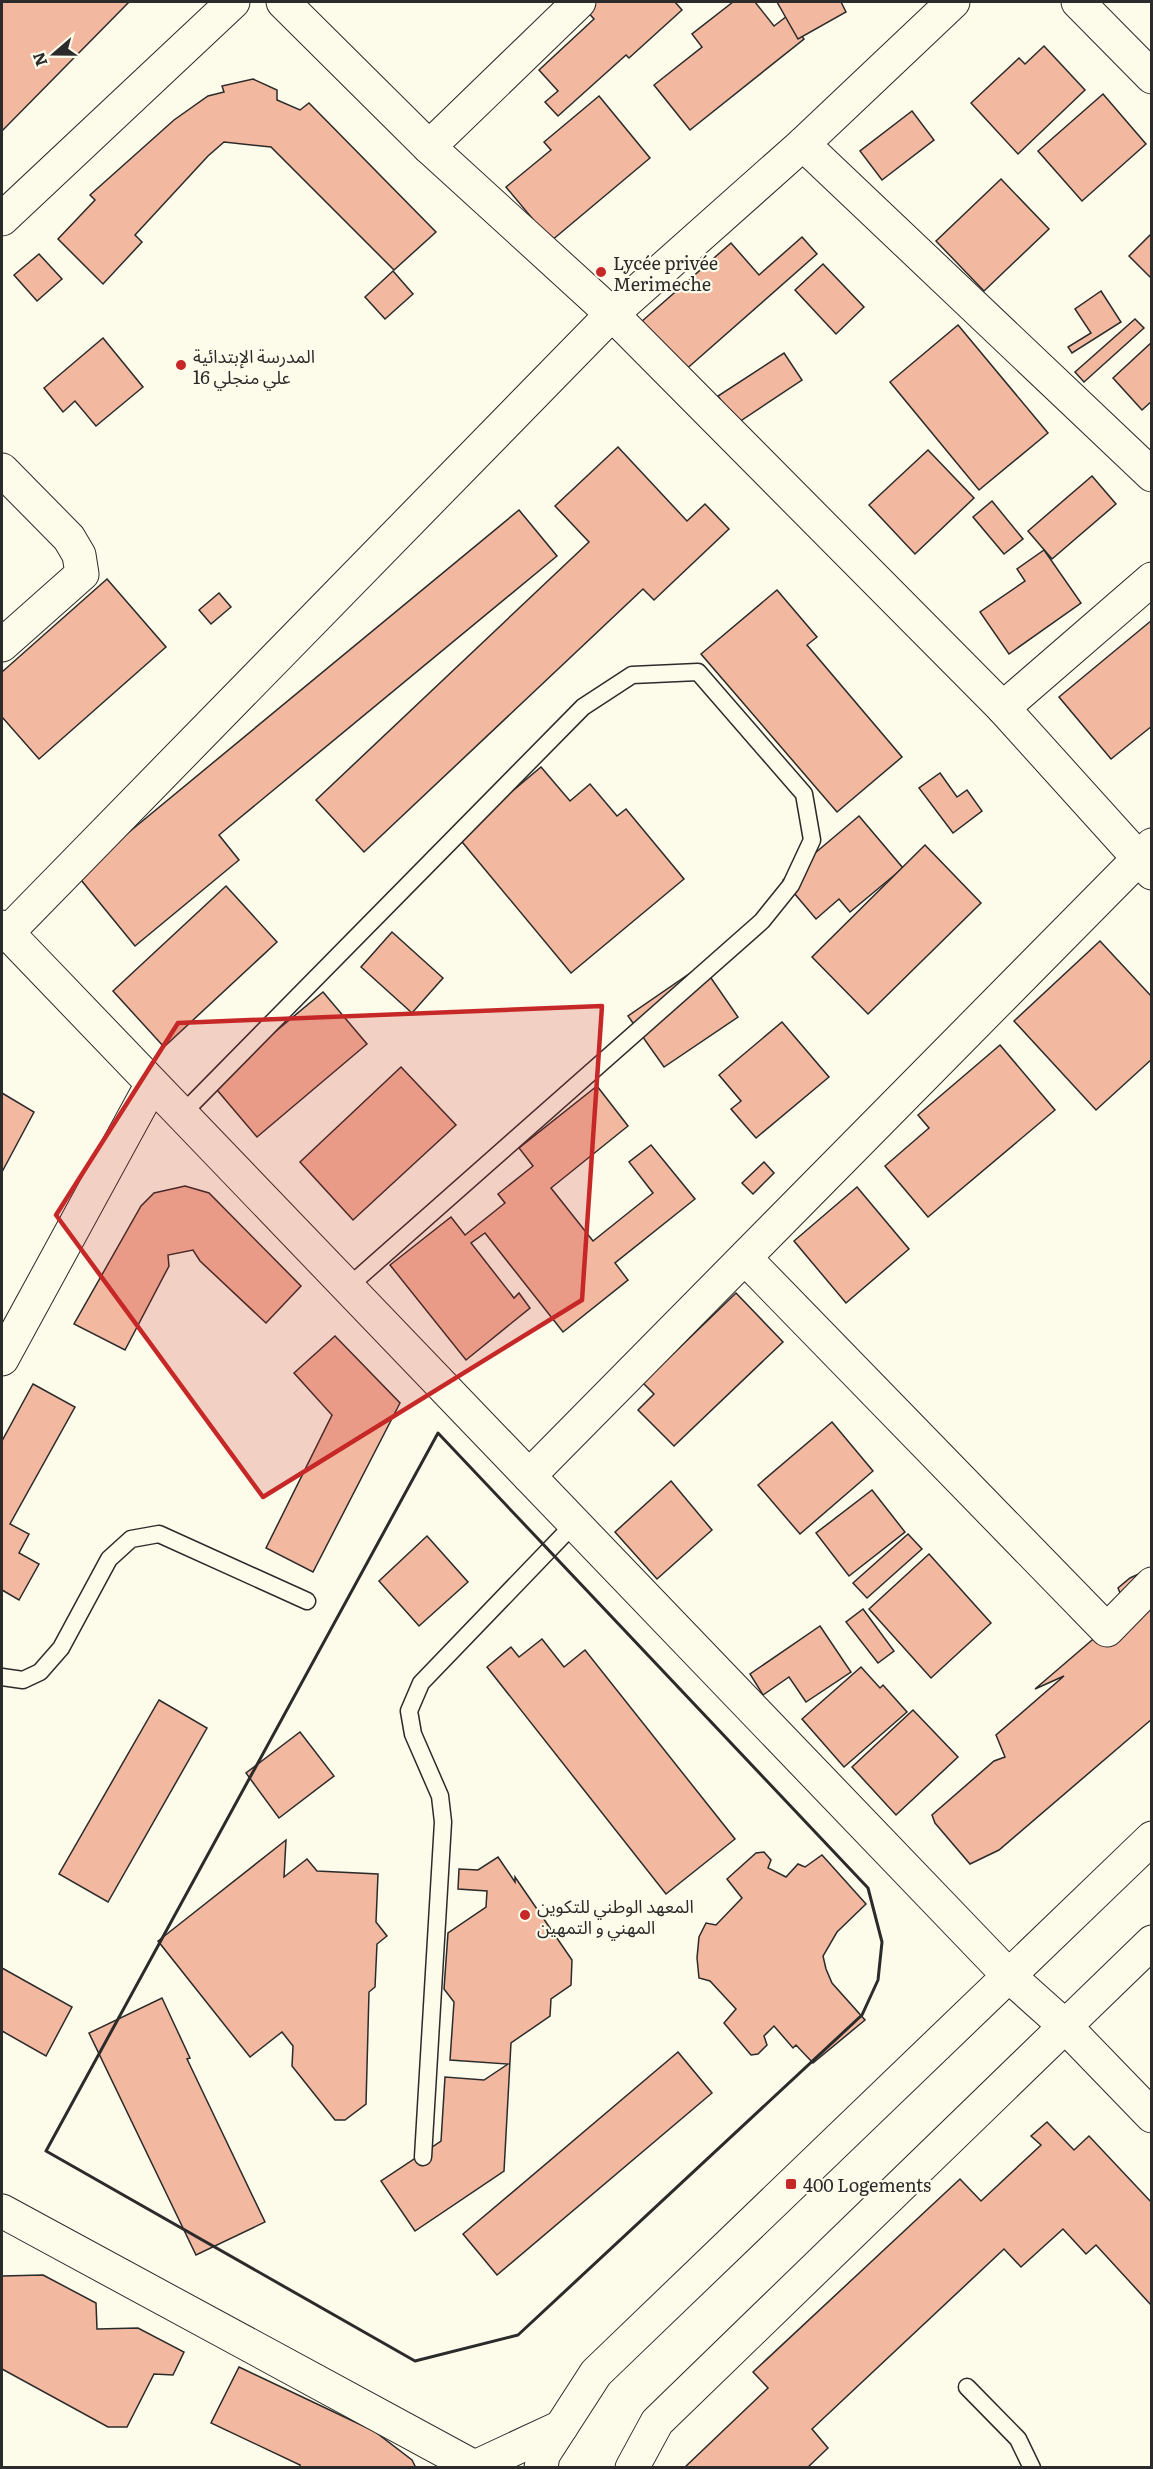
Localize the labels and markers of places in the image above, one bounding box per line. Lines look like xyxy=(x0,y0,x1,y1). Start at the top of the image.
place label: Lycée privée Merimeche xyxy=(613,249,718,297)
marker: Lycée privée Merimeche xyxy=(594,265,608,279)
place label: المدرسة الإبتدائية علي منجلي 16 xyxy=(193,342,315,391)
marker: المدرسة الإبتدائية علي منجلي 16 xyxy=(174,358,188,372)
place label: المعهد الوطني للتكوين المهني و التمهين xyxy=(537,1892,694,1941)
marker: المعهد الوطني للتكوين المهني و التمهين xyxy=(518,1908,532,1922)
place label: 400 Logements xyxy=(803,2171,931,2198)
marker: 400 Logements xyxy=(784,2177,798,2191)

